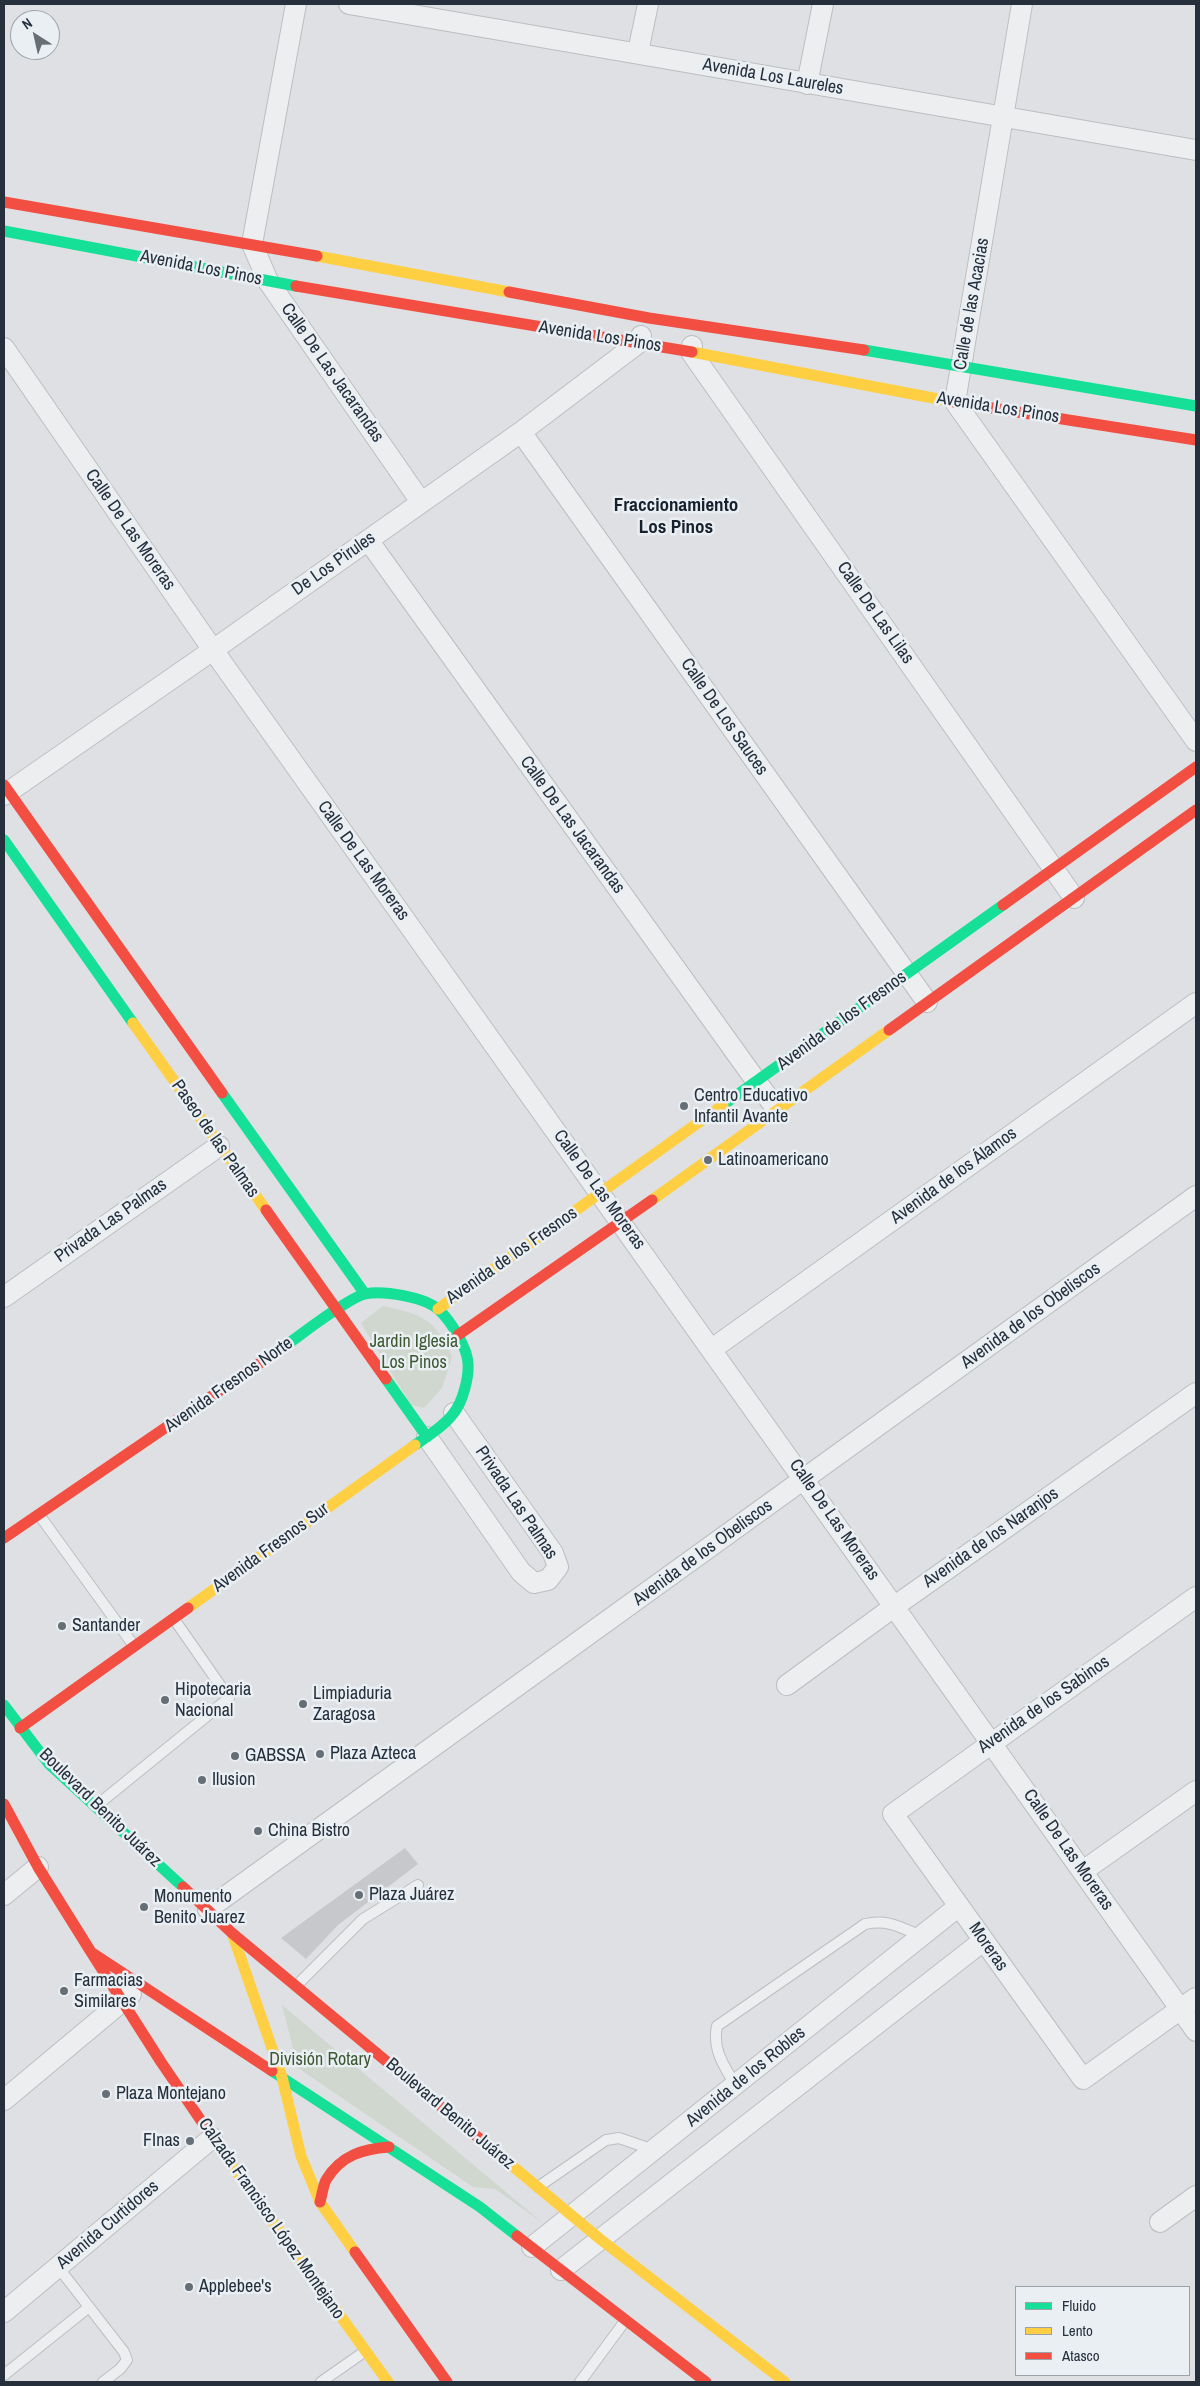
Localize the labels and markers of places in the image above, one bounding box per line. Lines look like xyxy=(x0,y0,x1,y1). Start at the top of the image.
place label: Centro Educativo Infantil Avante xyxy=(694,1085,808,1128)
marker: Centro Educativo Infantil Avante xyxy=(678,1100,690,1112)
place label: Latinoamericano xyxy=(718,1149,829,1171)
marker: Latinoamericano xyxy=(702,1154,714,1166)
place label: Santander xyxy=(72,1615,140,1637)
marker: Santander xyxy=(56,1620,68,1632)
place label: Hipotecaria Nacional xyxy=(175,1679,251,1722)
place label: Limpiaduria Zaragosa xyxy=(313,1683,392,1726)
marker: Hipotecaria Nacional xyxy=(159,1694,171,1706)
marker: Limpiaduria Zaragosa xyxy=(297,1698,309,1710)
place label: Plaza Azteca xyxy=(330,1743,416,1765)
place label: GABSSA xyxy=(245,1745,306,1767)
marker: Plaza Azteca xyxy=(314,1748,326,1760)
marker: GABSSA xyxy=(229,1750,241,1762)
place label: Ilusion xyxy=(212,1769,255,1791)
marker: Ilusion xyxy=(196,1774,208,1786)
place label: China Bistro xyxy=(268,1820,350,1842)
marker: China Bistro xyxy=(252,1825,264,1837)
place label: Plaza Juárez xyxy=(369,1884,454,1906)
place label: Monumento Benito Juarez xyxy=(154,1886,245,1928)
marker: Plaza Juárez xyxy=(353,1889,365,1901)
marker: Monumento Benito Juarez xyxy=(138,1901,150,1913)
place label: Farmacias Similares xyxy=(74,1970,143,2012)
marker: Farmacias Similares xyxy=(58,1985,70,1997)
place label: Plaza Montejano xyxy=(116,2083,226,2105)
marker: Plaza Montejano xyxy=(100,2088,112,2100)
place label: FInas xyxy=(143,2130,180,2152)
marker: FInas xyxy=(184,2135,196,2147)
place label: Applebee's xyxy=(199,2276,272,2298)
marker: Applebee's xyxy=(183,2281,195,2293)

